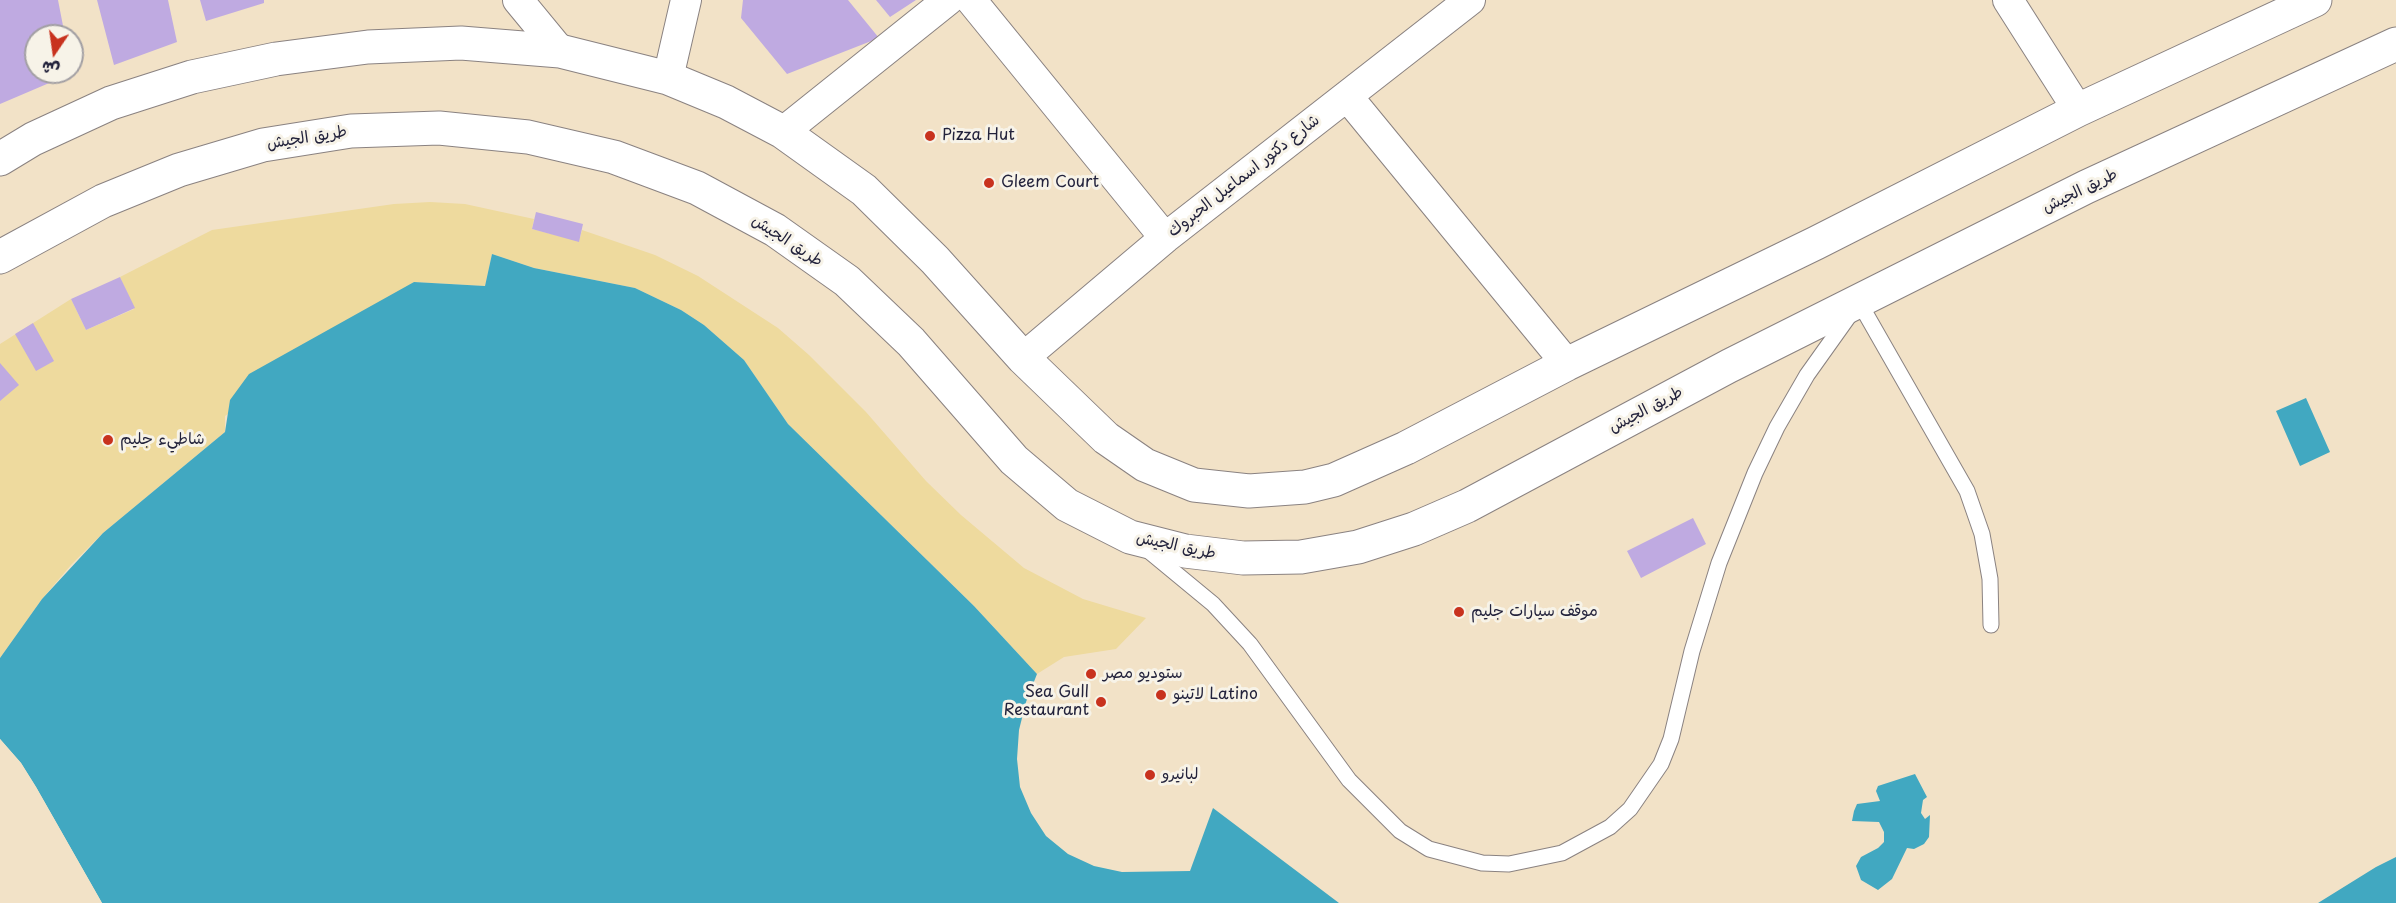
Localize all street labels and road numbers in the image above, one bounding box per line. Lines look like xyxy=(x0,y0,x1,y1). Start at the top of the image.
street label: شارع دكتور اسماعيل الحبروك xyxy=(1164,111,1324,241)
street label: طريق الجيش xyxy=(266,122,348,154)
street label: طريق الجيش xyxy=(2039,165,2121,217)
street label: طريق الجيش xyxy=(748,211,826,271)
street label: طريق الجيش xyxy=(1606,383,1686,437)
street label: طريق الجيش xyxy=(1134,528,1218,564)

